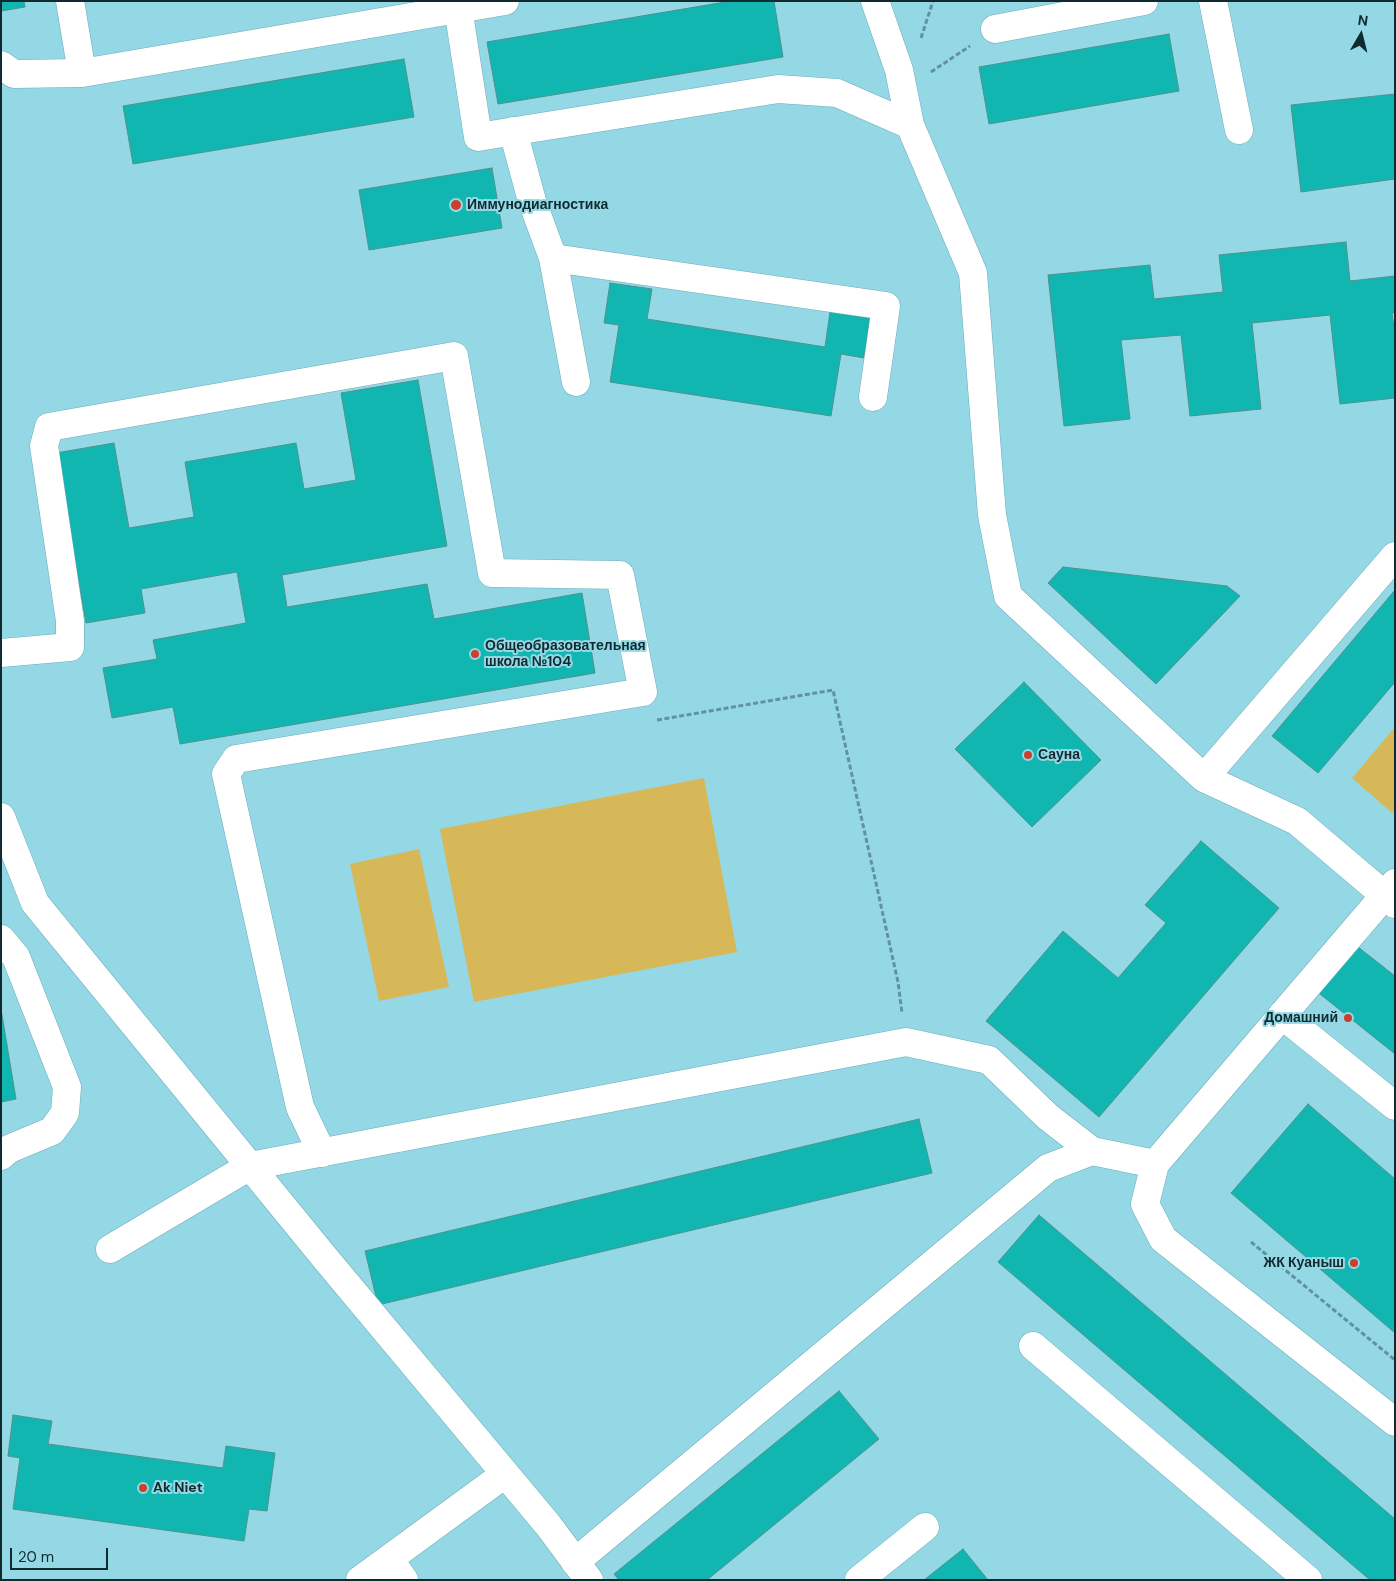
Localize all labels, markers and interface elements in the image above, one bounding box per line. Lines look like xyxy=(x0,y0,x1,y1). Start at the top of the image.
north arrow xyxy=(1336,10,1386,60)
text: N xyxy=(1357,11,1369,30)
place label: Иммунодиагностика xyxy=(467,197,608,213)
marker: Иммунодиагностика xyxy=(449,198,463,212)
place label: Общеобразовательная школа №104 xyxy=(485,638,646,670)
marker: Общеобразовательная школа №104 xyxy=(469,648,481,660)
place label: Сауна xyxy=(1038,747,1080,763)
marker: Сауна xyxy=(1022,749,1034,761)
place label: Домашний xyxy=(1264,1010,1338,1026)
marker: Домашний xyxy=(1342,1012,1354,1024)
place label: ЖК Куаныш xyxy=(1263,1255,1344,1271)
marker: ЖК Куаныш xyxy=(1348,1257,1360,1269)
place label: Ak Niet xyxy=(153,1480,203,1496)
marker: Ak Niet xyxy=(137,1482,149,1494)
scale bar xyxy=(12,1538,110,1570)
text: 20 m xyxy=(18,1547,54,1567)

